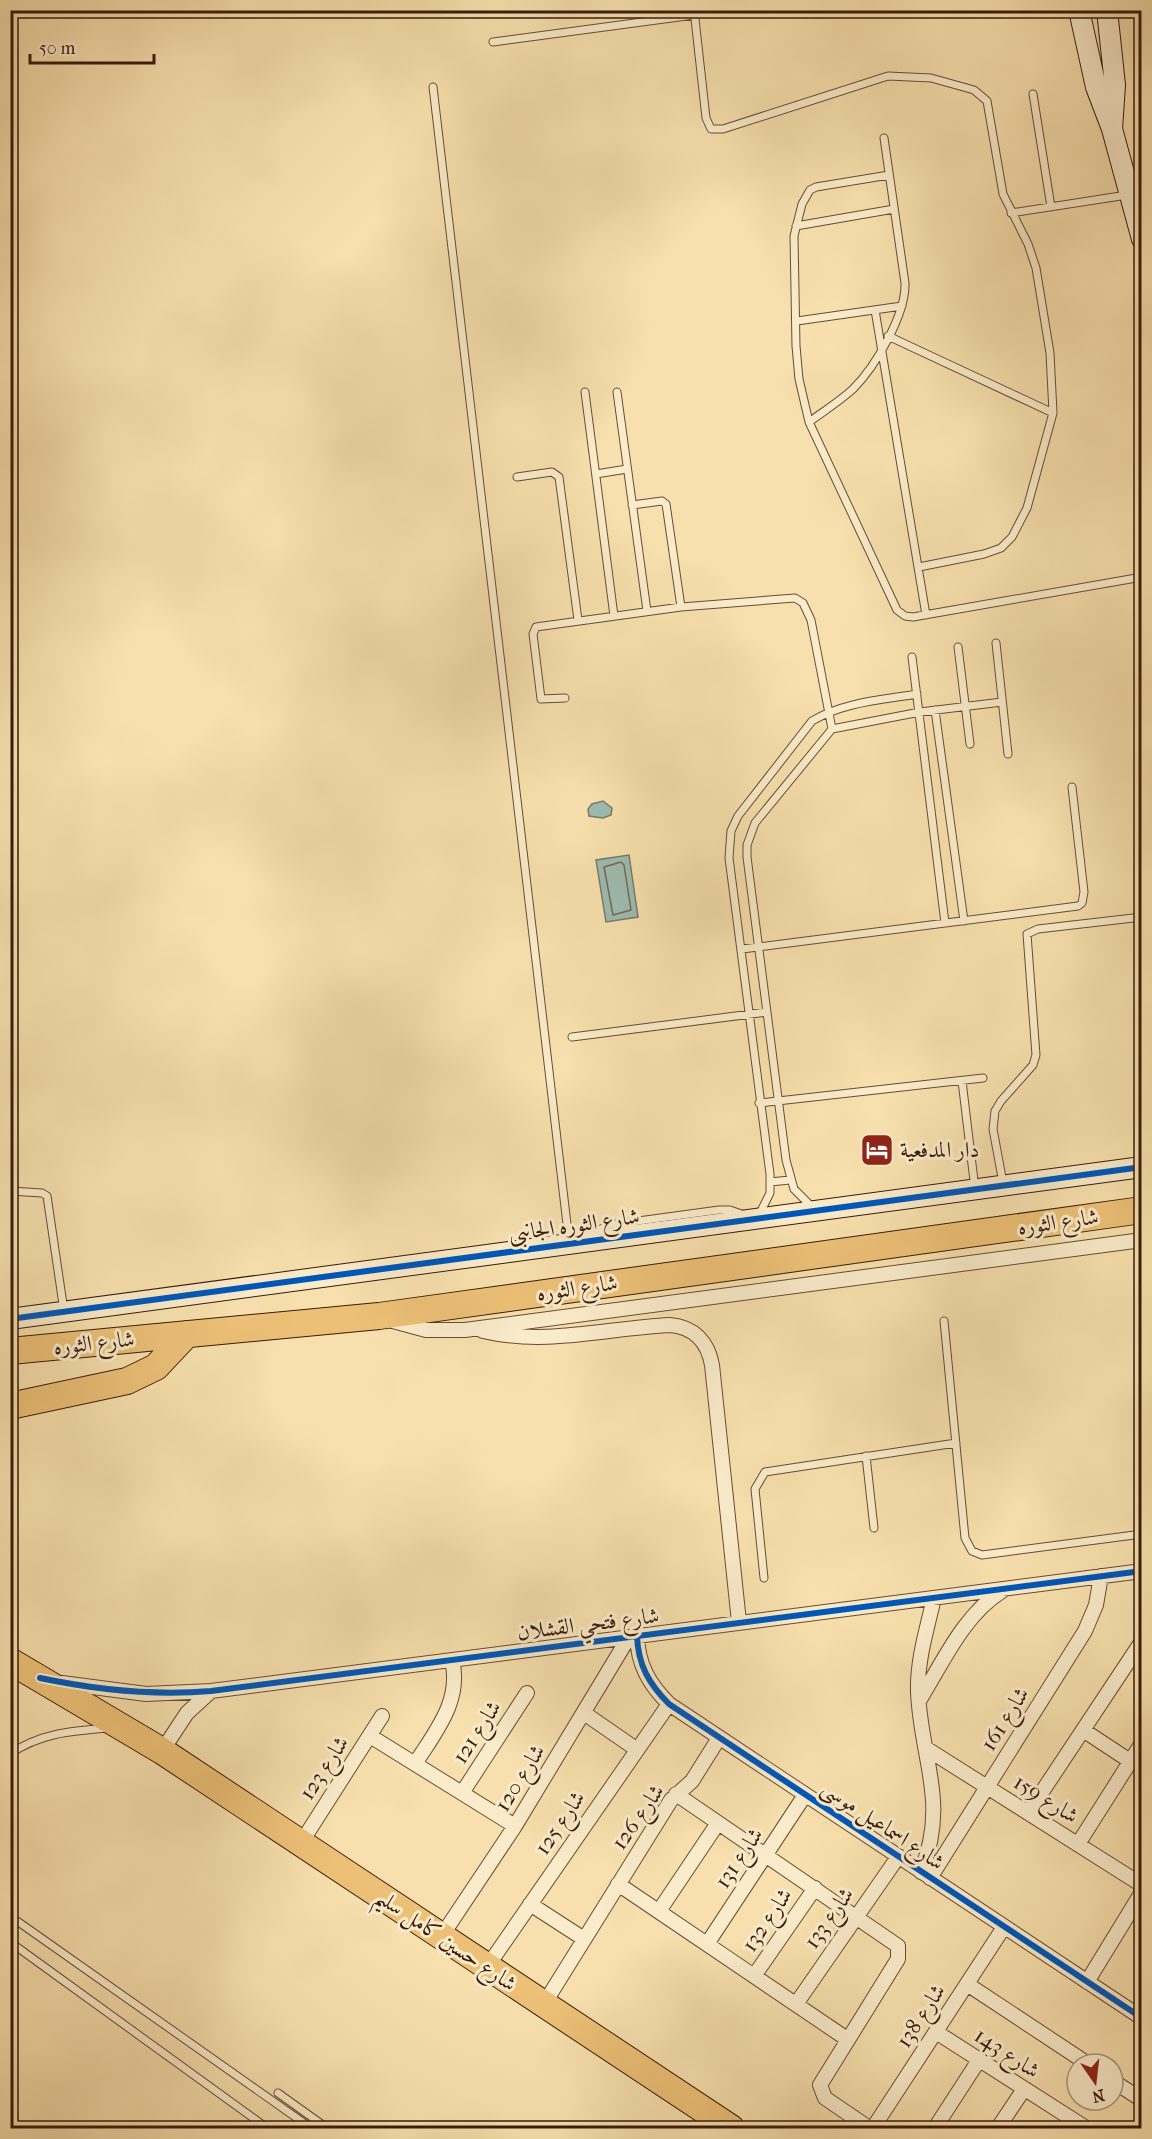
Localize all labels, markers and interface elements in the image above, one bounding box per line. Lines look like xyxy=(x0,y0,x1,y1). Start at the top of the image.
scale bar xyxy=(30,27,154,65)
text: 50 m xyxy=(39,38,76,59)
hotel icon: دار المدفعية xyxy=(859,1132,895,1168)
place label: دار المدفعية xyxy=(900,1137,979,1163)
street label: شارع الثوره الجانبى xyxy=(507,1203,642,1252)
street label: شارع الثوره xyxy=(1016,1203,1101,1245)
street label: شارع الثوره xyxy=(535,1269,620,1311)
street label: شارع الثوره xyxy=(52,1326,136,1365)
street label: شارع فتحي القشلان xyxy=(515,1602,661,1653)
street label: شارع 161 xyxy=(975,1682,1039,1758)
street label: شارع 121 xyxy=(447,1696,511,1771)
street label: شارع 123 xyxy=(294,1731,358,1808)
street label: شارع 120 xyxy=(489,1740,555,1819)
street label: شارع 159 xyxy=(1006,1769,1083,1833)
street label: شارع اسماعيل موسى xyxy=(814,1774,949,1880)
street label: شارع 126 xyxy=(606,1779,674,1858)
street label: شارع 125 xyxy=(529,1786,595,1863)
street label: شارع 131 xyxy=(709,1823,773,1896)
street label: شارع 133 xyxy=(799,1882,863,1957)
street label: شارع حسين كامل سليم xyxy=(366,1883,522,2004)
street label: شارع 132 xyxy=(736,1883,802,1960)
street label: شارع 138 xyxy=(891,1979,955,2056)
street label: شارع 143 xyxy=(967,2022,1045,2088)
north arrow xyxy=(1065,2052,1125,2112)
text: N xyxy=(1089,2085,1107,2107)

